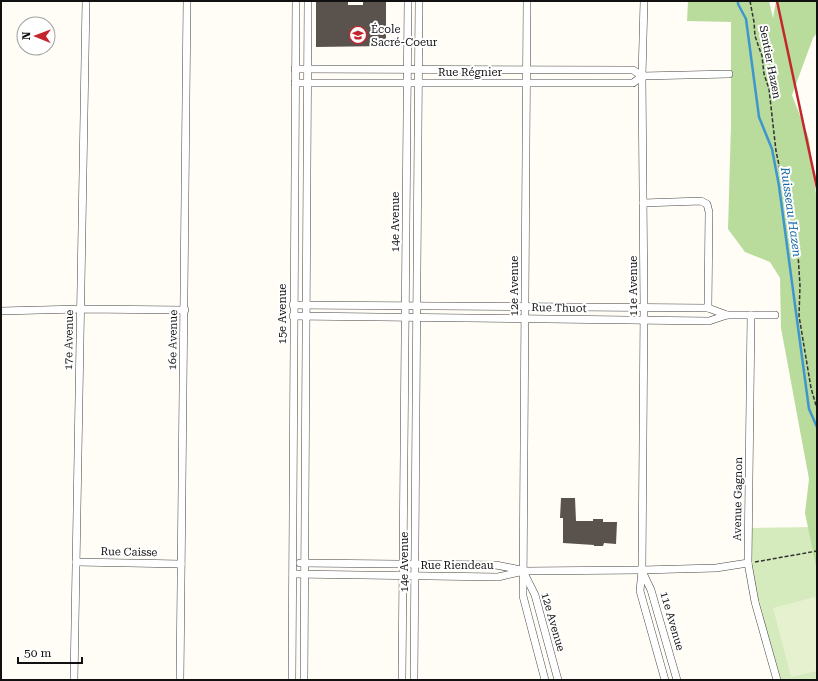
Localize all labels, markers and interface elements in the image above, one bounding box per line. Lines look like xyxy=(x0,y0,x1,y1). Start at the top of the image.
north arrow xyxy=(16,16,56,56)
place label: École Sacré-Coeur xyxy=(371,22,438,49)
street label: Sentier Hazen xyxy=(757,24,783,100)
school or university icon: École Sacré-Coeur xyxy=(348,25,368,45)
text: N xyxy=(20,31,33,40)
street label: Rue Régnier xyxy=(438,66,502,79)
water label: Ruisseau Hazen xyxy=(778,165,804,258)
street label: 14e Avenue xyxy=(389,192,402,252)
street label: 12e Avenue xyxy=(508,256,521,316)
street label: 11e Avenue xyxy=(627,256,640,316)
street label: 15e Avenue xyxy=(276,284,289,344)
street label: Rue Thuot xyxy=(531,301,587,315)
street label: 17e Avenue xyxy=(62,310,76,370)
street label: 16e Avenue xyxy=(166,310,180,370)
street label: Avenue Gagnon xyxy=(731,457,745,541)
street label: 14e Avenue xyxy=(398,532,411,592)
street label: Rue Caisse xyxy=(100,545,158,559)
street label: Rue Riendeau xyxy=(420,559,494,572)
street label: 11e Avenue xyxy=(657,590,687,652)
street label: 12e Avenue xyxy=(538,591,568,653)
scale bar xyxy=(18,639,82,665)
text: 50 m xyxy=(24,646,51,660)

